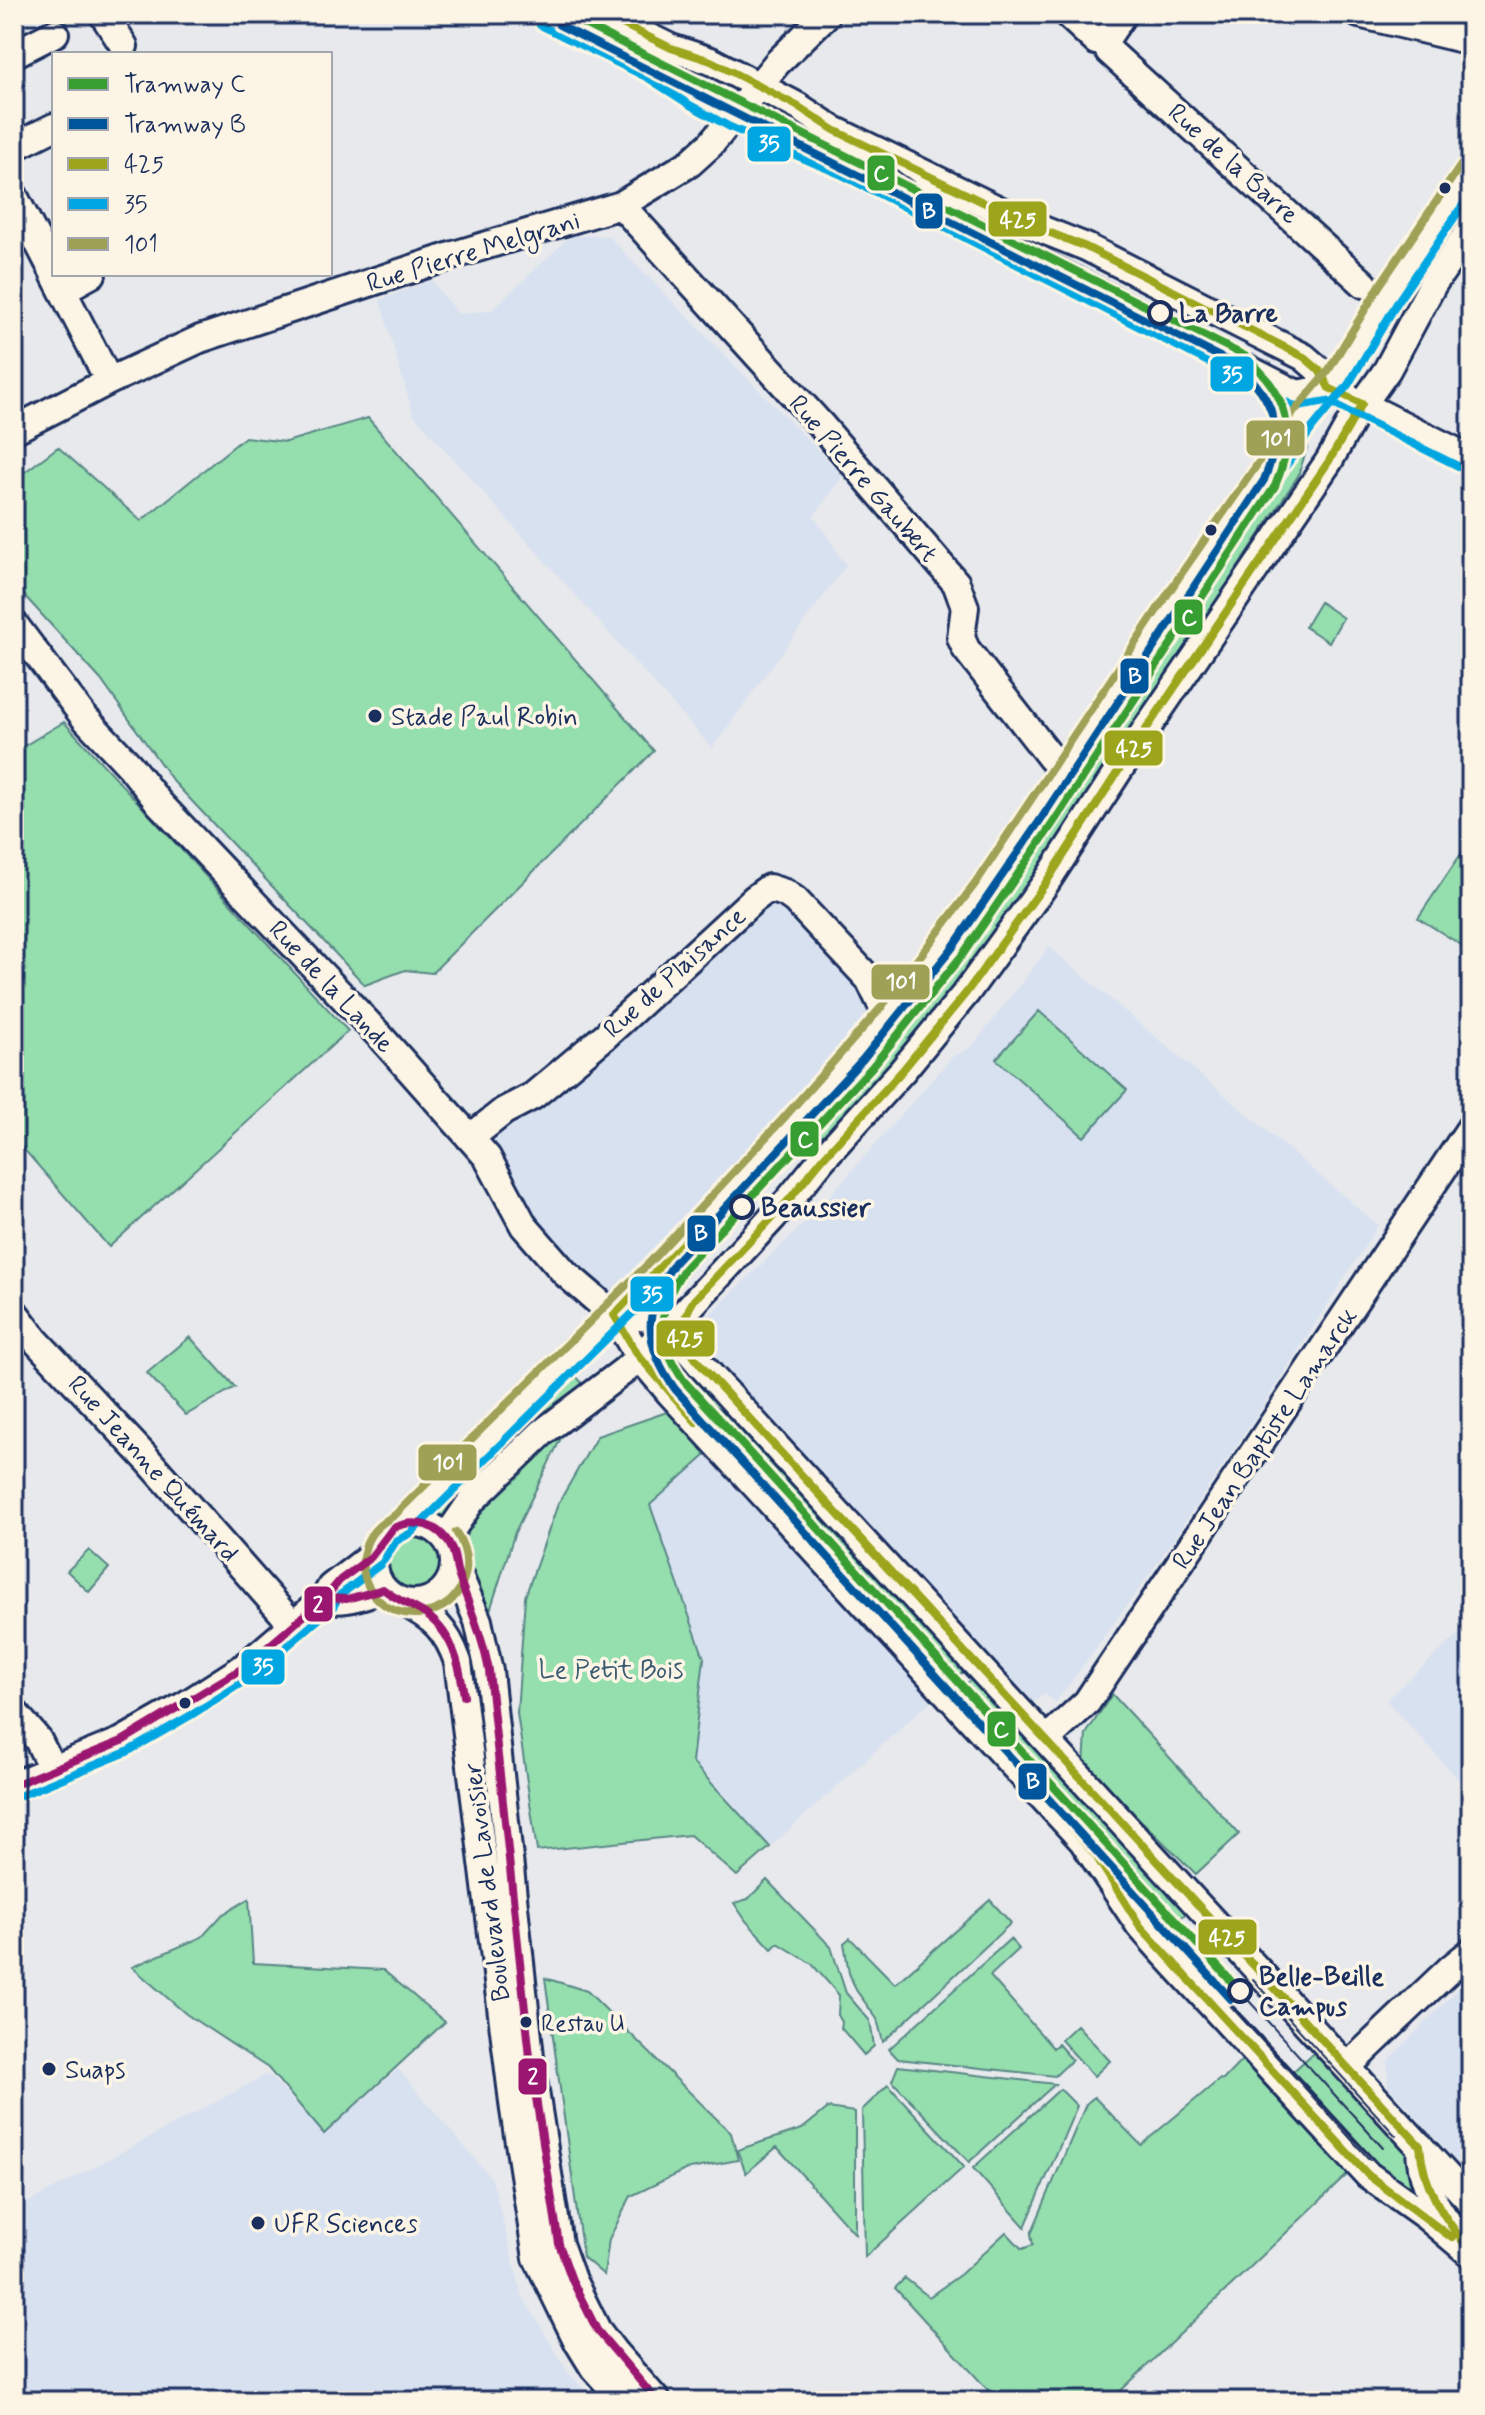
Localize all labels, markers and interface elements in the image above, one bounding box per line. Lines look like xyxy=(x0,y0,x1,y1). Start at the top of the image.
legend xyxy=(52,52,332,276)
text: Tramway C xyxy=(124,70,246,101)
street label: Rue de la Barre xyxy=(1160,96,1306,233)
text: Tramway B xyxy=(124,110,246,141)
line badge: 35 xyxy=(746,125,792,163)
text: 35 xyxy=(758,131,780,159)
text: 425 xyxy=(124,150,164,181)
line badge: C xyxy=(866,154,896,192)
text: C xyxy=(873,161,889,189)
unlabelled marker xyxy=(1437,180,1453,196)
text: 35 xyxy=(124,190,148,221)
line badge: B xyxy=(914,192,944,230)
text: B xyxy=(922,199,936,227)
line badge: 425 xyxy=(987,200,1048,238)
street label: Rue Pierre Melgrani xyxy=(363,204,585,303)
text: 425 xyxy=(1000,207,1036,235)
text: 101 xyxy=(124,230,158,261)
place label: La Barre xyxy=(1179,298,1278,332)
marker: La Barre xyxy=(1148,301,1172,325)
line badge: 35 xyxy=(1209,355,1255,393)
text: 35 xyxy=(1221,362,1243,390)
street label: Rue Pierre Gaubert xyxy=(780,388,945,570)
line badge: 101 xyxy=(1245,419,1306,457)
text: 101 xyxy=(1261,426,1291,454)
unlabelled marker xyxy=(1203,522,1219,538)
line badge: C xyxy=(1173,598,1204,636)
text: C xyxy=(1181,605,1197,633)
line badge: B xyxy=(1119,657,1150,695)
text: B xyxy=(1128,664,1142,692)
place label: Stade Paul Robin xyxy=(391,701,578,735)
marker: Stade Paul Robin xyxy=(366,707,384,725)
line badge: 425 xyxy=(1103,729,1164,767)
text: 425 xyxy=(1116,736,1152,764)
street label: Rue de Plaisance xyxy=(597,900,754,1047)
street label: Rue de la Lande xyxy=(260,914,401,1061)
line badge: 101 xyxy=(870,963,931,1001)
text: 101 xyxy=(886,969,916,997)
line badge: C xyxy=(789,1120,820,1158)
text: C xyxy=(797,1127,813,1155)
place label: Beaussier xyxy=(761,1192,871,1226)
marker: Beaussier xyxy=(730,1195,754,1219)
line badge: B xyxy=(686,1214,717,1253)
text: B xyxy=(694,1221,708,1249)
line badge: 35 xyxy=(629,1275,675,1313)
text: 35 xyxy=(641,1282,663,1310)
street label: Rue Jean Baptiste Lamarck xyxy=(1165,1301,1366,1577)
line badge: 425 xyxy=(655,1319,716,1358)
text: 425 xyxy=(667,1326,703,1354)
street label: Rue Jeanne Quémard xyxy=(59,1369,246,1570)
line badge: 101 xyxy=(417,1443,478,1482)
text: 101 xyxy=(433,1450,463,1478)
line badge: 2 xyxy=(303,1585,334,1623)
text: 2 xyxy=(313,1592,324,1620)
line badge: 35 xyxy=(240,1648,286,1686)
text: 35 xyxy=(252,1654,274,1682)
park label: Le Petit Bois xyxy=(539,1654,683,1688)
unlabelled marker xyxy=(177,1695,193,1711)
line badge: C xyxy=(986,1710,1017,1748)
text: C xyxy=(993,1717,1009,1745)
street label: Boulevard de Lavoisier xyxy=(456,1760,520,2003)
line badge: B xyxy=(1017,1762,1048,1801)
text: B xyxy=(1026,1769,1040,1797)
line badge: 425 xyxy=(1197,1918,1258,1956)
text: 425 xyxy=(1209,1925,1245,1953)
place label: Belle-Beille Campus xyxy=(1259,1961,1384,2025)
marker: Belle-Beille Campus xyxy=(1228,1979,1252,2003)
place label: Restau U xyxy=(541,2009,625,2040)
marker: Restau U xyxy=(518,2014,534,2030)
place label: Suaps xyxy=(65,2054,125,2088)
line badge: 2 xyxy=(517,2057,548,2096)
marker: Suaps xyxy=(40,2060,58,2078)
text: 2 xyxy=(528,2064,539,2092)
place label: UFR Sciences xyxy=(274,2208,418,2242)
marker: UFR Sciences xyxy=(249,2214,267,2232)

